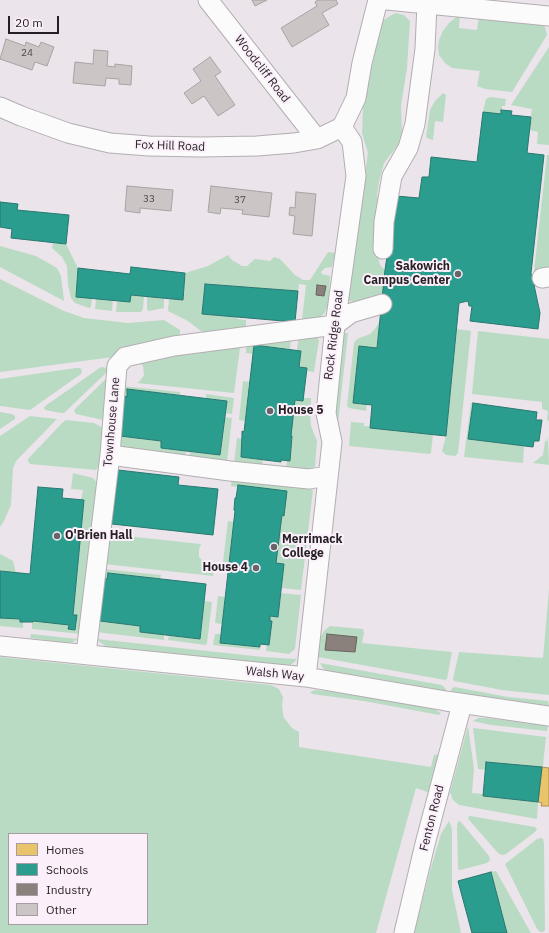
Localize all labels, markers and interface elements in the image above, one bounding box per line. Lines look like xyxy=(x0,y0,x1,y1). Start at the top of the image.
scale bar xyxy=(10,8,61,34)
text: 20 m xyxy=(15,15,43,30)
street label: Woodcliff Road xyxy=(231,32,293,106)
house number: 24 xyxy=(21,47,33,59)
street label: Fox Hill Road xyxy=(135,138,205,154)
house number: 33 xyxy=(143,193,155,205)
house number: 37 xyxy=(234,194,246,206)
place label: Sakowich Campus Center xyxy=(363,260,450,288)
marker: Sakowich Campus Center xyxy=(453,269,463,279)
street label: Rock Ridge Road xyxy=(321,289,347,381)
street label: Townhouse Lane xyxy=(101,376,123,468)
place label: House 5 xyxy=(278,404,323,418)
marker: House 5 xyxy=(265,406,275,416)
place label: O'Brien Hall xyxy=(65,529,132,543)
marker: O'Brien Hall xyxy=(52,531,62,541)
place label: Merrimack College xyxy=(282,533,342,561)
marker: Merrimack College xyxy=(269,542,279,552)
place label: House 4 xyxy=(203,561,248,575)
marker: House 4 xyxy=(251,563,261,573)
street label: Walsh Way xyxy=(245,664,305,684)
street label: Fenton Road xyxy=(417,783,447,853)
legend xyxy=(8,833,148,925)
text: Homes xyxy=(46,842,84,857)
text: Schools xyxy=(46,862,88,877)
text: Industry xyxy=(46,882,92,897)
text: Other xyxy=(46,902,77,917)

